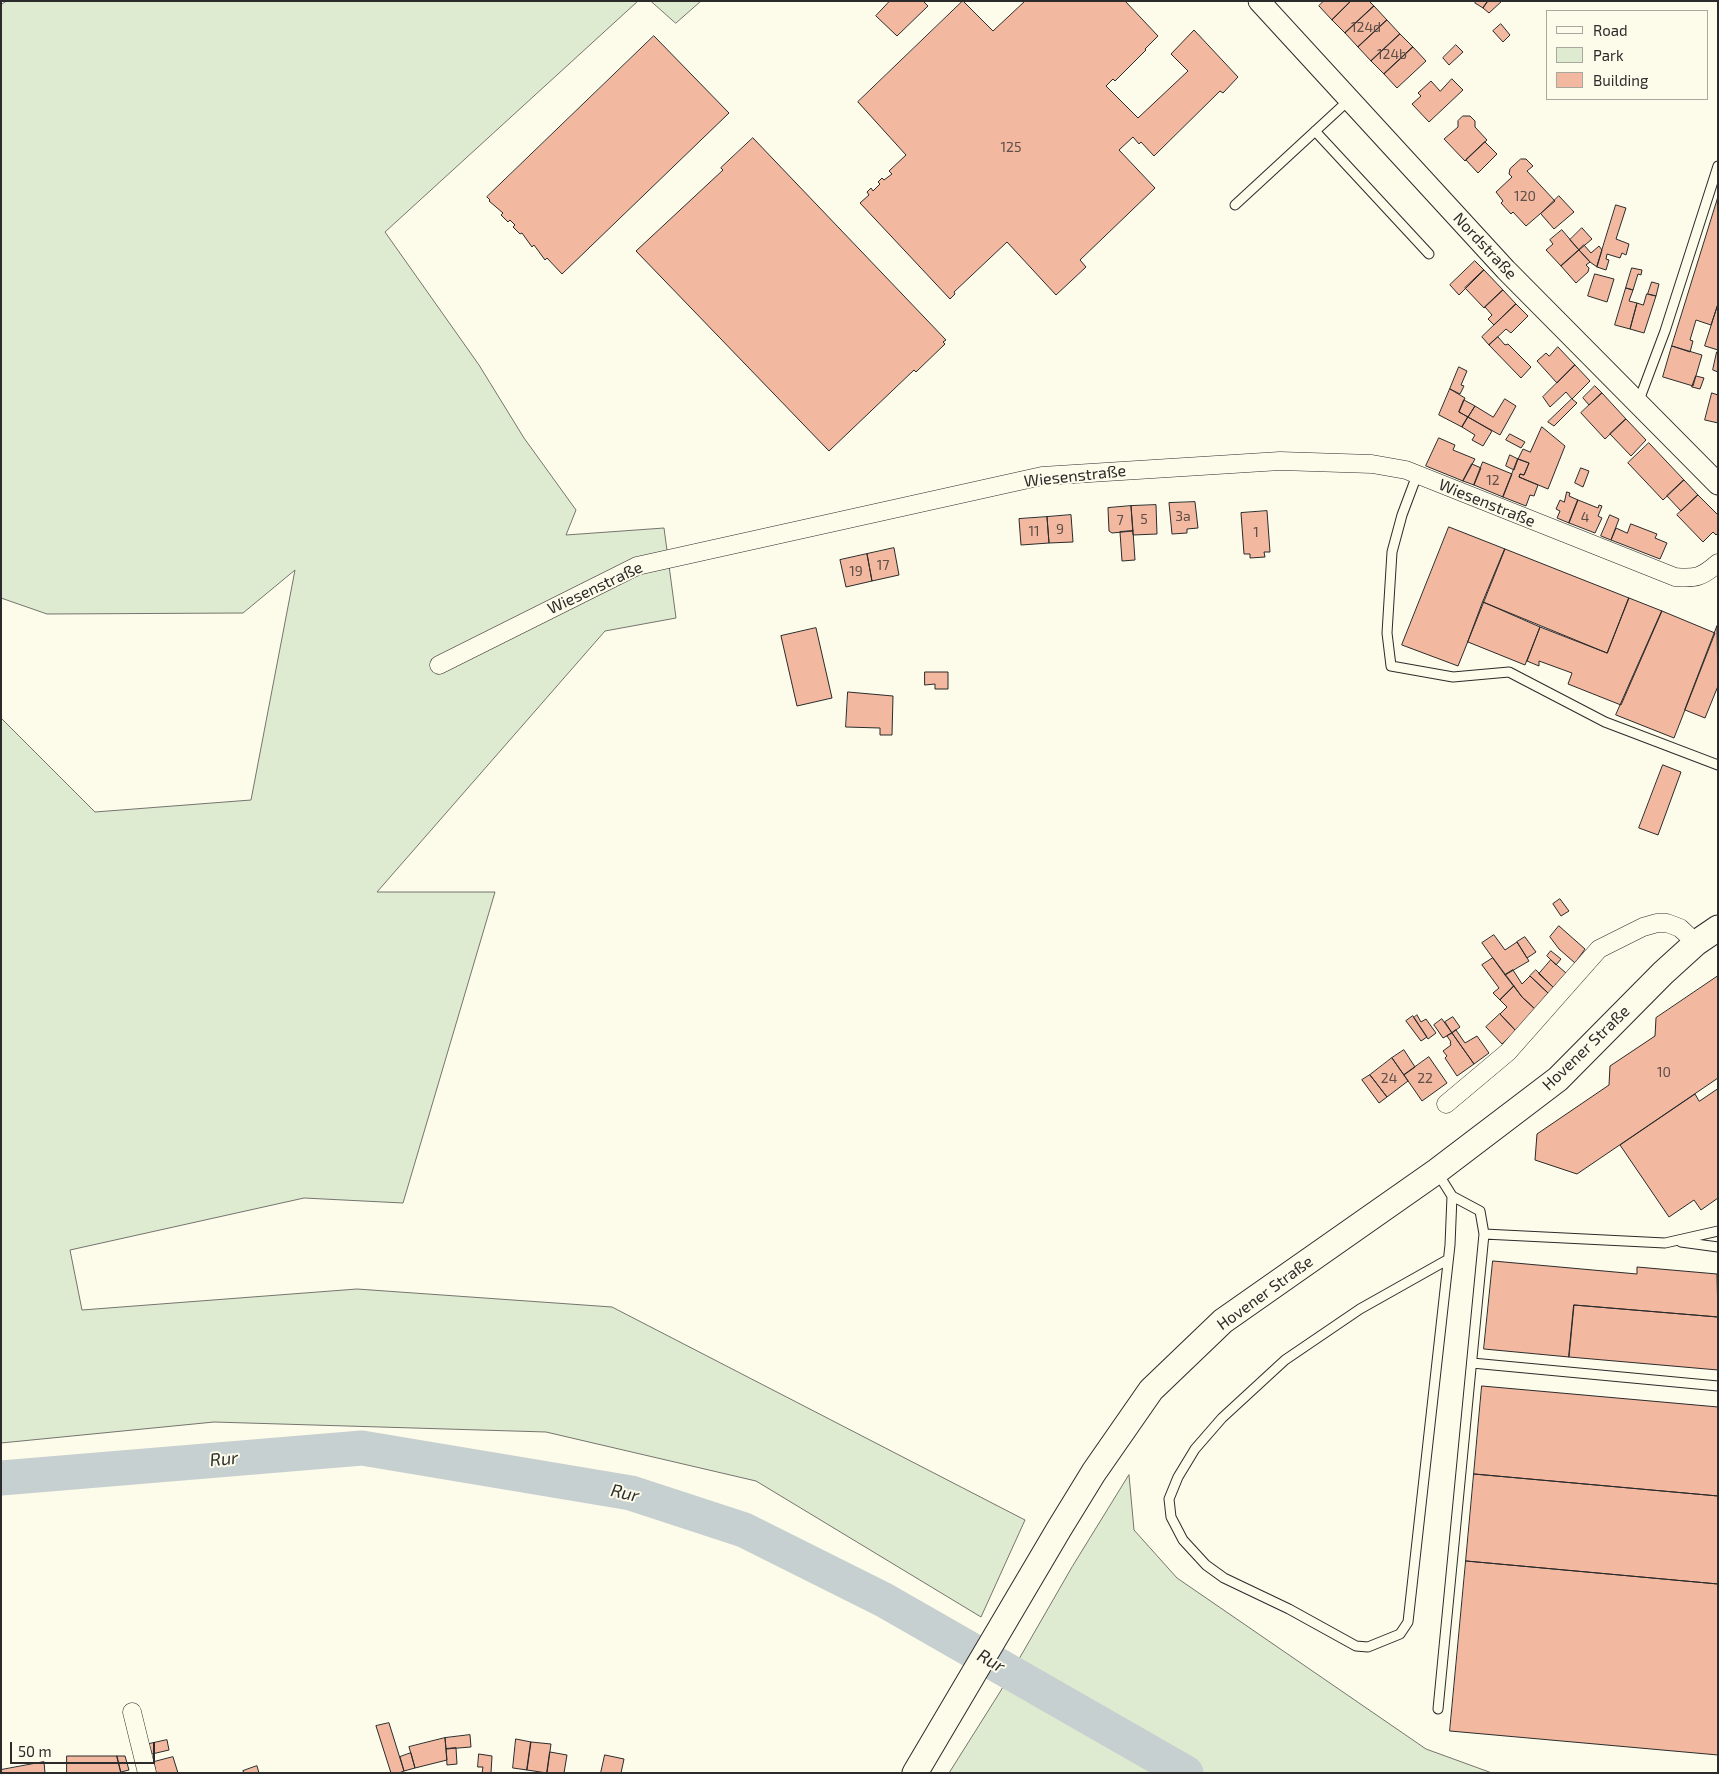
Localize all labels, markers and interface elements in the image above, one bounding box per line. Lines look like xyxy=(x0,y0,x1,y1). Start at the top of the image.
legend xyxy=(1546,10,1709,100)
house number: 124d xyxy=(1351,19,1381,35)
text: Road xyxy=(1593,21,1628,39)
house number: 124b xyxy=(1377,46,1407,62)
text: Park xyxy=(1593,46,1624,64)
text: Building xyxy=(1593,71,1648,89)
house number: 125 xyxy=(1001,139,1021,155)
house number: 120 xyxy=(1514,188,1536,204)
street label: Nordstraße xyxy=(1449,209,1521,283)
street label: Wiesenstraße xyxy=(1023,461,1127,491)
house number: 12 xyxy=(1486,472,1500,488)
street label: Wiesenstraße xyxy=(1436,475,1538,531)
house number: 3a xyxy=(1175,508,1191,524)
house number: 4 xyxy=(1581,509,1589,525)
house number: 5 xyxy=(1140,511,1148,527)
house number: 7 xyxy=(1116,512,1124,528)
house number: 9 xyxy=(1056,521,1064,537)
house number: 11 xyxy=(1028,523,1040,539)
house number: 1 xyxy=(1253,524,1259,540)
house number: 17 xyxy=(877,557,889,573)
street label: Wiesenstraße xyxy=(544,558,646,618)
house number: 19 xyxy=(849,563,863,579)
street label: Hovener Straße xyxy=(1538,1001,1634,1095)
house number: 10 xyxy=(1657,1064,1671,1080)
house number: 24 xyxy=(1381,1070,1397,1086)
house number: 22 xyxy=(1417,1070,1433,1086)
street label: Hovener Straße xyxy=(1213,1252,1317,1334)
water label: Rur xyxy=(209,1447,239,1471)
water label: Rur xyxy=(609,1479,641,1507)
water label: Rur xyxy=(973,1645,1009,1677)
scale bar xyxy=(12,1732,158,1764)
text: 50 m xyxy=(18,1742,52,1760)

